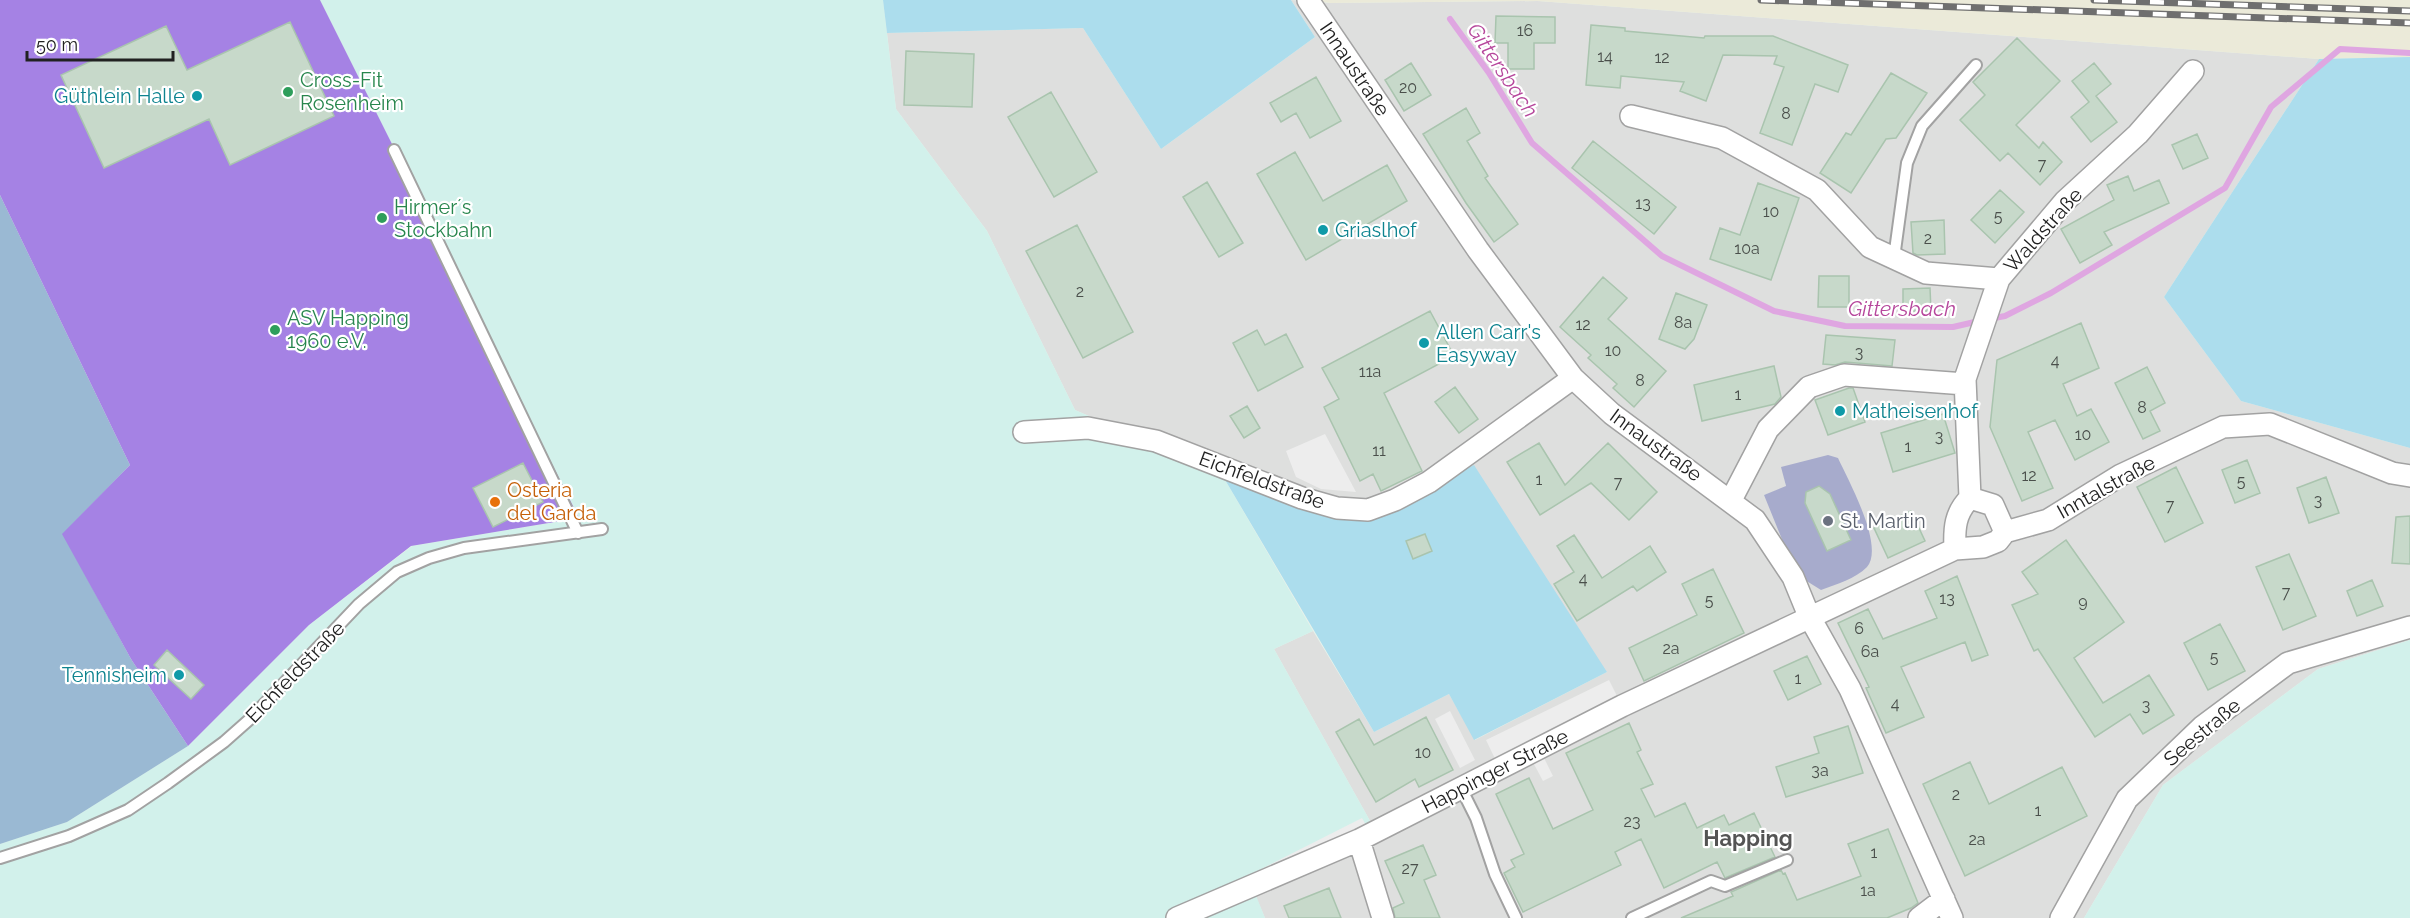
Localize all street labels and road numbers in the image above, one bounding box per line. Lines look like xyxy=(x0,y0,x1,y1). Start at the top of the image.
street label: Innaustraße xyxy=(1315,17,1395,121)
street label: Waldstraße xyxy=(1999,183,2087,277)
street label: Innaustraße xyxy=(1605,404,1707,487)
street label: Eichfeldstraße xyxy=(1196,446,1328,514)
street label: Inntalstraße xyxy=(2053,450,2159,524)
street label: Eichfeldstraße xyxy=(241,616,350,728)
street label: Seestraße xyxy=(2159,693,2245,771)
street label: Happinger Straße xyxy=(1418,724,1573,818)

